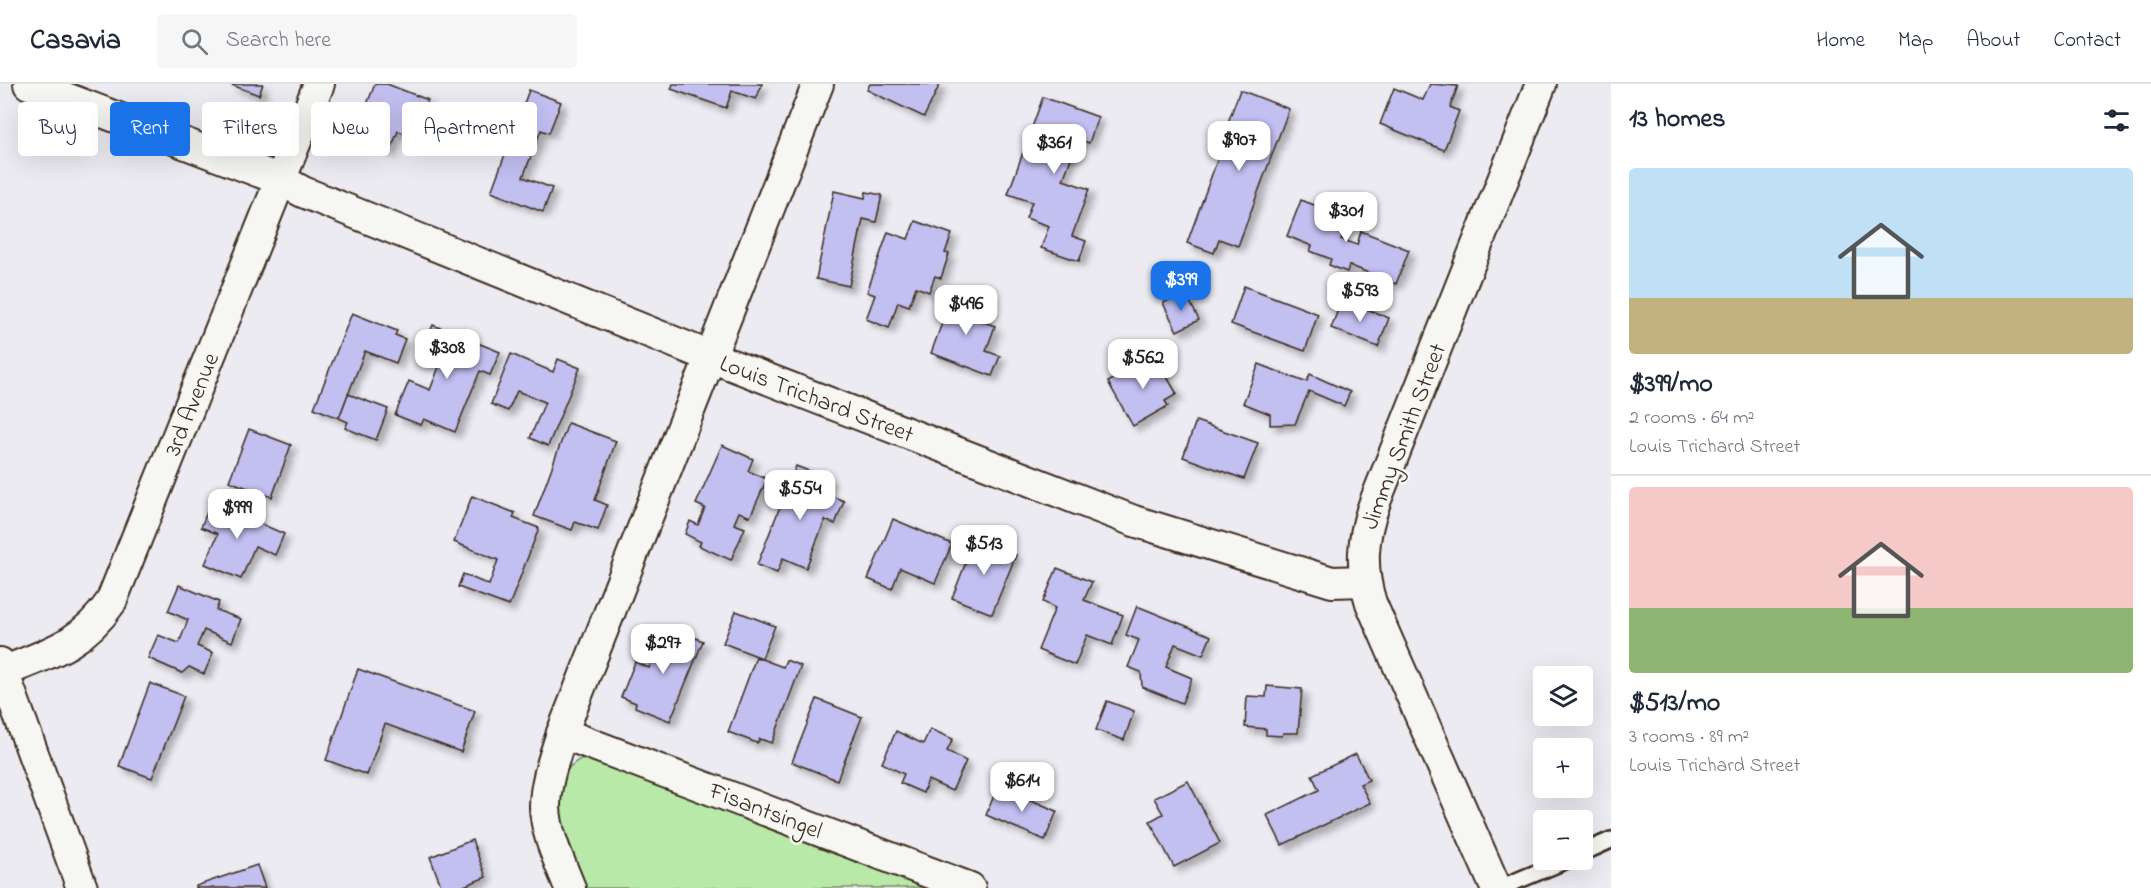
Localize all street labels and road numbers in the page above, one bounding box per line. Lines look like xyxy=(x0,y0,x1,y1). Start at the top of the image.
street label: Jimmy Smith Street xyxy=(1354,339,1458,535)
street label: Louis Trichard Street xyxy=(714,347,918,453)
street label: 3rd Avenue xyxy=(157,348,230,462)
street label: Fisantsingel xyxy=(702,774,827,850)

